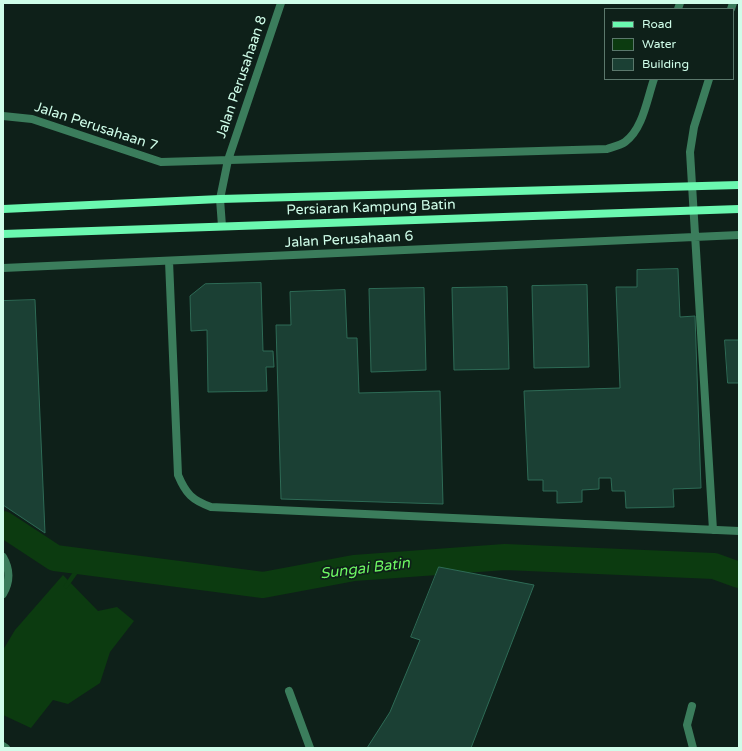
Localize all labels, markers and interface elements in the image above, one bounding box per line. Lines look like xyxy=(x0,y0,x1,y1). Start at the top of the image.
legend xyxy=(604,8,734,80)
street label: Jalan Perusahaan 8 xyxy=(213,13,271,141)
text: Road xyxy=(642,17,672,31)
text: Water xyxy=(642,37,676,51)
text: Building xyxy=(642,57,689,71)
street label: Jalan Perusahaan 7 xyxy=(32,99,160,155)
street label: Persiaran Kampung Batin xyxy=(286,197,456,219)
street label: Jalan Perusahaan 6 xyxy=(284,228,414,252)
water label: Sungai Batin xyxy=(319,555,411,583)

